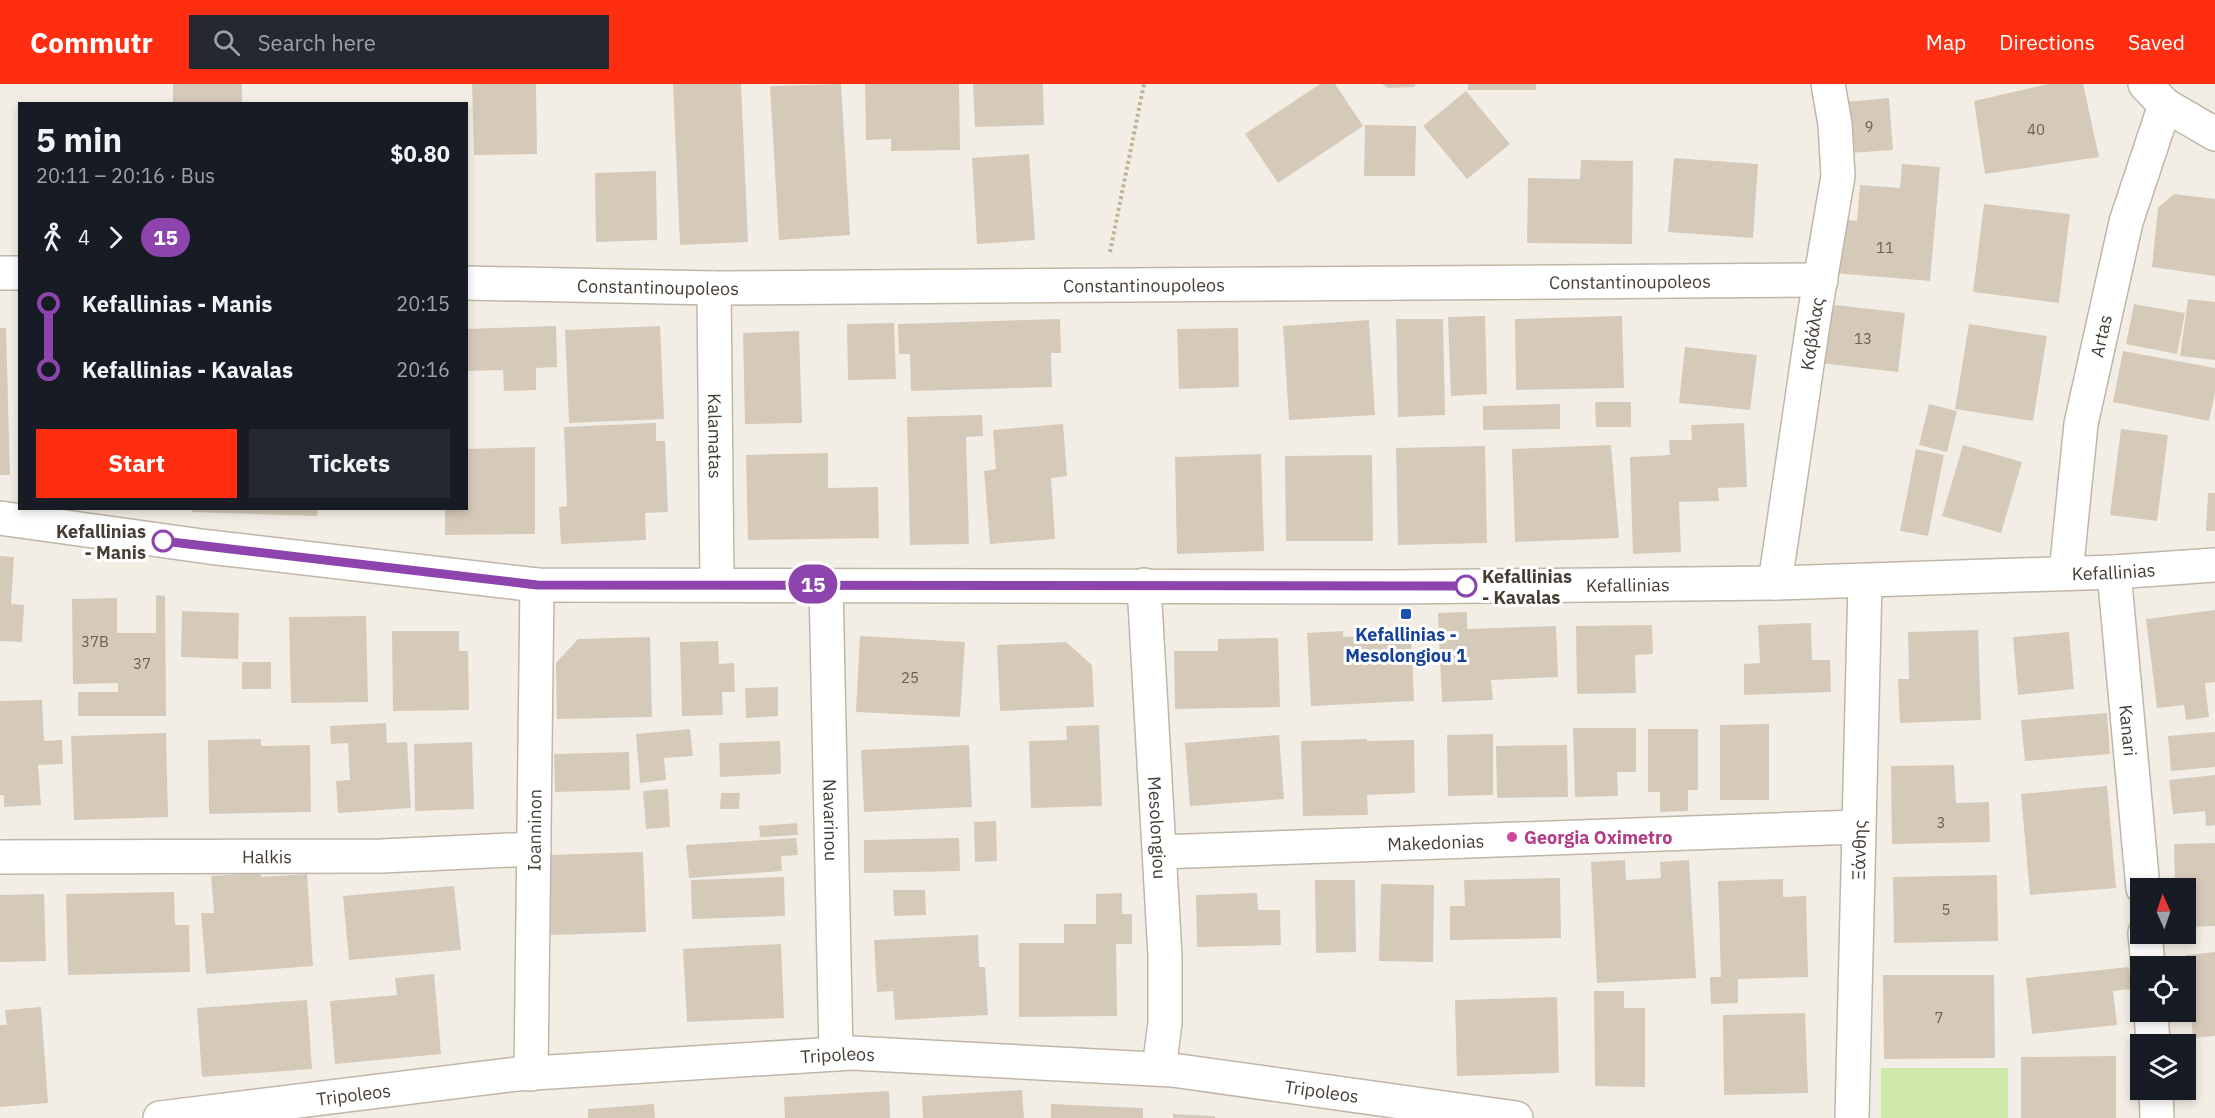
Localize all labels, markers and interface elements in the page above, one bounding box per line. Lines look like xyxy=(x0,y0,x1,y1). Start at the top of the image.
search box xyxy=(189,15,609,69)
text: Commutr xyxy=(30,24,153,61)
icon: search xyxy=(210,26,243,59)
text: Search here xyxy=(258,28,376,57)
text: Map xyxy=(1926,28,1966,56)
text: Directions xyxy=(1999,28,2095,56)
text: Saved xyxy=(2128,28,2185,56)
house number: 9 xyxy=(1864,117,1874,136)
text: 5 min xyxy=(36,118,122,161)
house number: 40 xyxy=(2027,120,2045,139)
text: $0.80 xyxy=(390,139,450,168)
text: 20:11 – 20:16 · Bus xyxy=(36,162,215,189)
icon: walk xyxy=(36,221,69,254)
icon: forward xyxy=(99,221,132,254)
text: 15 xyxy=(153,223,178,251)
text: 4 xyxy=(78,224,90,251)
house number: 11 xyxy=(1876,238,1894,257)
street label: Constantinoupoleos xyxy=(1549,269,1711,293)
street label: Constantinoupoleos xyxy=(1063,273,1225,297)
street label: Constantinoupoleos xyxy=(577,274,739,300)
text: Kefallinias - Manis xyxy=(82,289,272,318)
text: 20:15 xyxy=(396,290,450,317)
street label: Καβάλας xyxy=(1795,295,1829,372)
street label: Artas xyxy=(2085,312,2117,359)
house number: 13 xyxy=(1854,329,1872,348)
text: Kefallinias - Kavalas xyxy=(82,355,293,384)
text: 20:16 xyxy=(396,356,450,383)
street label: Kalamatas xyxy=(704,393,727,479)
button: Start xyxy=(36,429,237,498)
button: Tickets xyxy=(249,429,450,498)
place label: Kefallinias - Manis xyxy=(56,520,146,564)
marker: Kefallinias - Manis xyxy=(152,530,174,552)
street label: Kefallinias xyxy=(2071,558,2156,585)
line badge: 15 xyxy=(786,564,840,604)
place label: Kefallinias - Kavalas xyxy=(1482,565,1572,609)
text: 15 xyxy=(800,570,826,598)
street label: Kefallinias xyxy=(1586,573,1670,596)
marker: Kefallinias - Kavalas xyxy=(1455,575,1477,597)
marker: Kefallinias - Mesolongiou 1 xyxy=(1399,607,1413,621)
place label: Kefallinias - Mesolongiou 1 xyxy=(1345,623,1467,667)
house number: 37B xyxy=(81,632,109,651)
house number: 37 xyxy=(133,654,151,673)
house number: 25 xyxy=(901,668,919,687)
street label: Kanari xyxy=(2115,704,2142,757)
street label: Mesolongiou xyxy=(1143,776,1172,880)
street label: Navarinou xyxy=(819,779,843,861)
street label: Ioanninon xyxy=(522,789,546,871)
house number: 3 xyxy=(1936,813,1946,832)
street label: Ξάνθης xyxy=(1846,819,1871,880)
place label: Georgia Oximetro xyxy=(1524,826,1672,849)
street label: Makedonias xyxy=(1387,829,1485,855)
marker: Georgia Oximetro xyxy=(1505,830,1519,844)
street label: Halkis xyxy=(242,845,292,868)
north arrow xyxy=(2130,878,2196,944)
map controls xyxy=(2130,878,2196,1100)
house number: 5 xyxy=(1941,900,1951,919)
button: locate xyxy=(2130,956,2196,1022)
house number: 7 xyxy=(1934,1008,1944,1027)
button: layers xyxy=(2130,1034,2196,1100)
street label: Tripoleos xyxy=(800,1041,876,1068)
street label: Tripoleos xyxy=(1283,1074,1360,1107)
street label: Tripoleos xyxy=(315,1078,392,1110)

